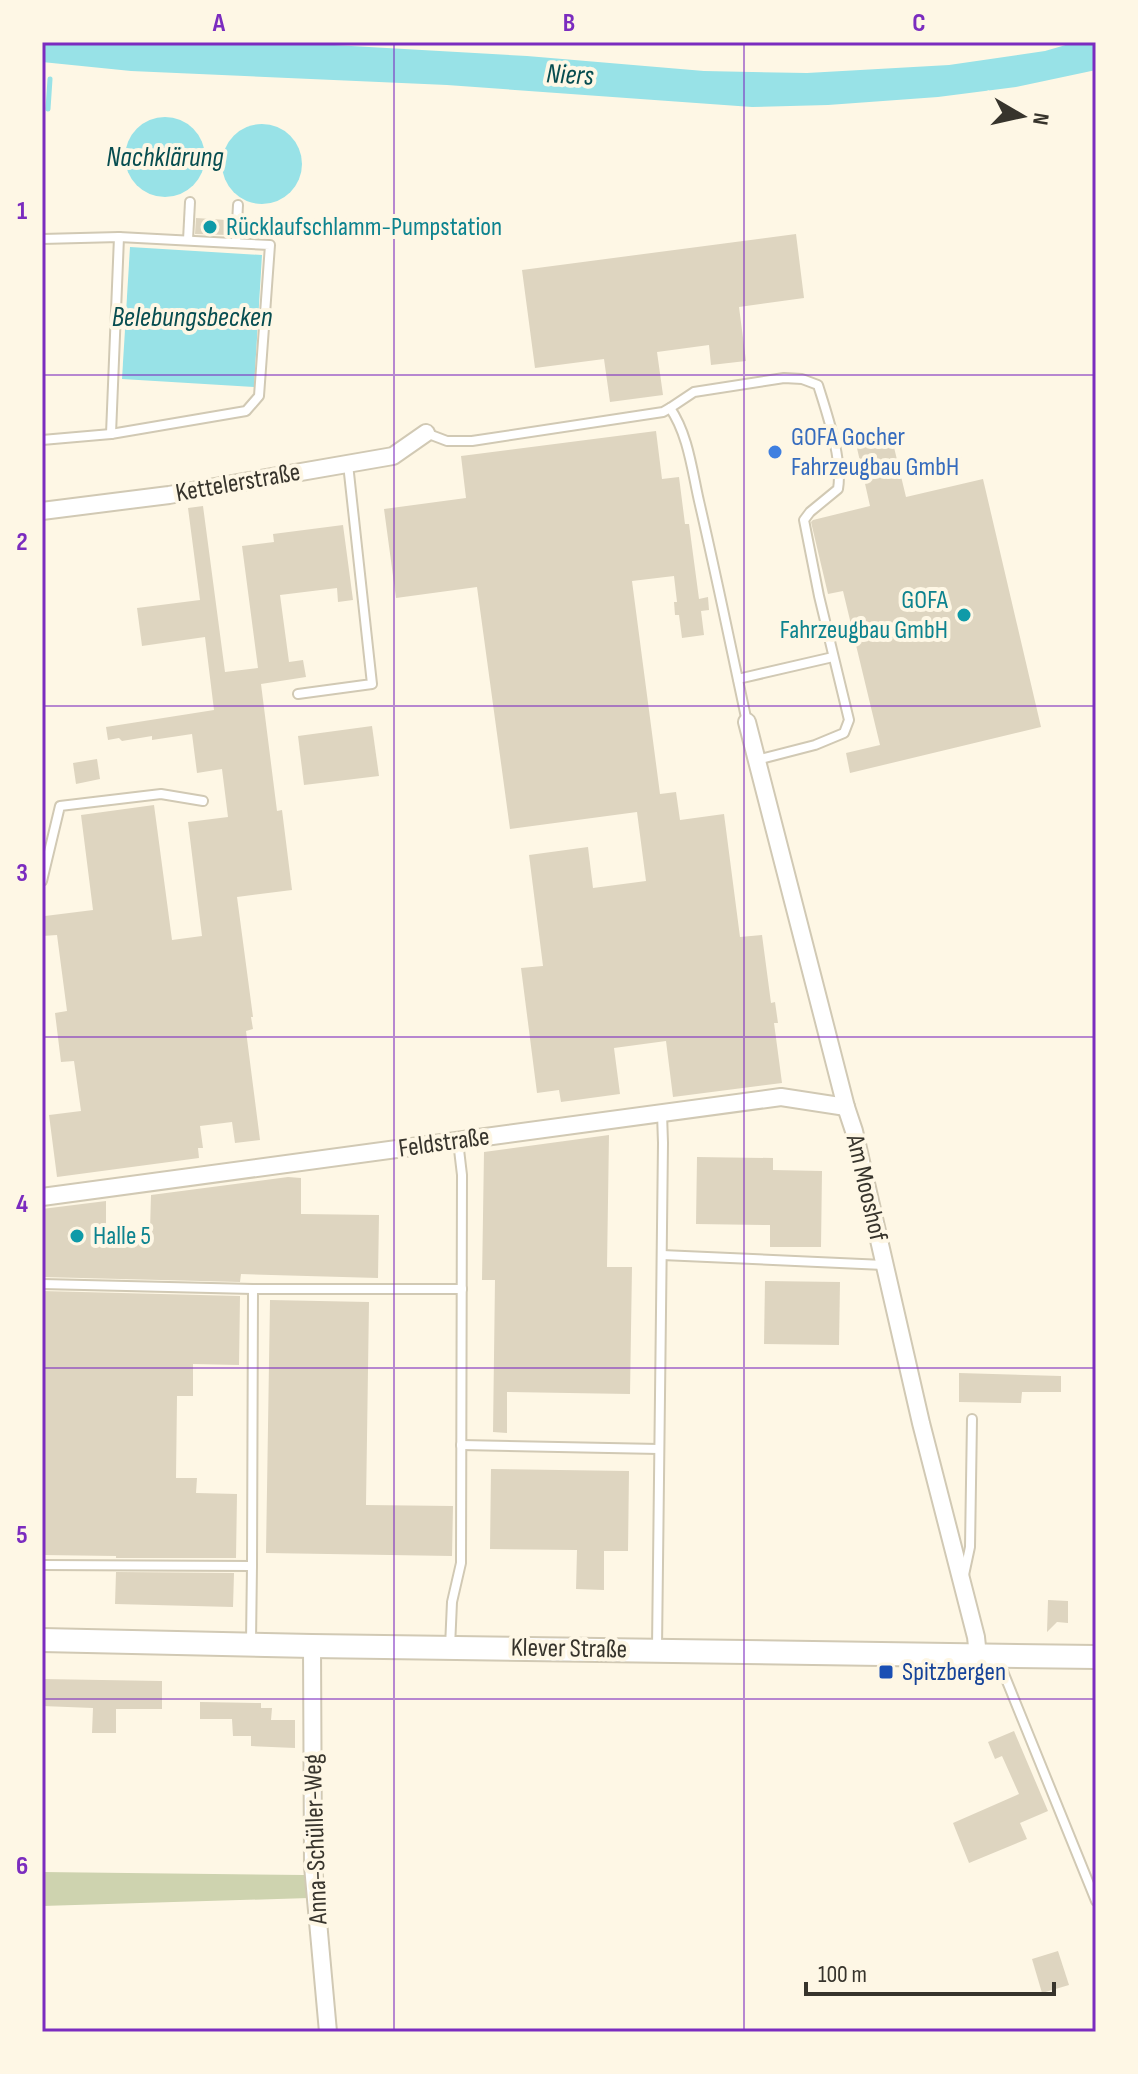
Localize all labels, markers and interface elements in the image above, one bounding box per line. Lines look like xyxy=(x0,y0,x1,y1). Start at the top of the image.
text: A xyxy=(212,8,226,39)
text: B xyxy=(563,8,575,39)
text: C xyxy=(912,8,926,39)
water label: Niers xyxy=(545,57,595,93)
north arrow xyxy=(982,76,1062,156)
text: N xyxy=(1026,111,1055,127)
water label: Nachklärung xyxy=(106,141,224,174)
text: 1 xyxy=(17,196,27,227)
place label: Rücklaufschlamm-Pumpstation xyxy=(226,212,502,243)
marker: Rücklaufschlamm-Pumpstation xyxy=(201,218,219,236)
water label: Belebungsbecken xyxy=(112,301,273,334)
place label: GOFA Gocher Fahrzeugbau GmbH xyxy=(791,422,959,483)
marker: GOFA Gocher Fahrzeugbau GmbH xyxy=(766,443,784,461)
street label: Kettelerstraße xyxy=(173,457,303,509)
text: 2 xyxy=(16,527,28,558)
place label: GOFA Fahrzeugbau GmbH xyxy=(780,585,949,646)
marker: GOFA Fahrzeugbau GmbH xyxy=(955,606,973,624)
text: 3 xyxy=(16,858,28,889)
street label: Feldstraße xyxy=(397,1121,491,1165)
street label: Am Mooshof xyxy=(839,1131,893,1245)
text: 4 xyxy=(16,1189,28,1220)
place label: Halle 5 xyxy=(93,1221,151,1252)
marker: Halle 5 xyxy=(68,1227,86,1245)
text: 5 xyxy=(16,1520,28,1551)
street label: Klever Straße xyxy=(511,1632,627,1666)
place label: Spitzbergen xyxy=(902,1657,1006,1688)
marker: Spitzbergen xyxy=(877,1663,895,1681)
street label: Anna-Schüller-Weg xyxy=(298,1753,334,1926)
text: 6 xyxy=(16,1851,28,1882)
scale bar xyxy=(806,1946,1054,1996)
text: 100 m xyxy=(818,1960,867,1989)

